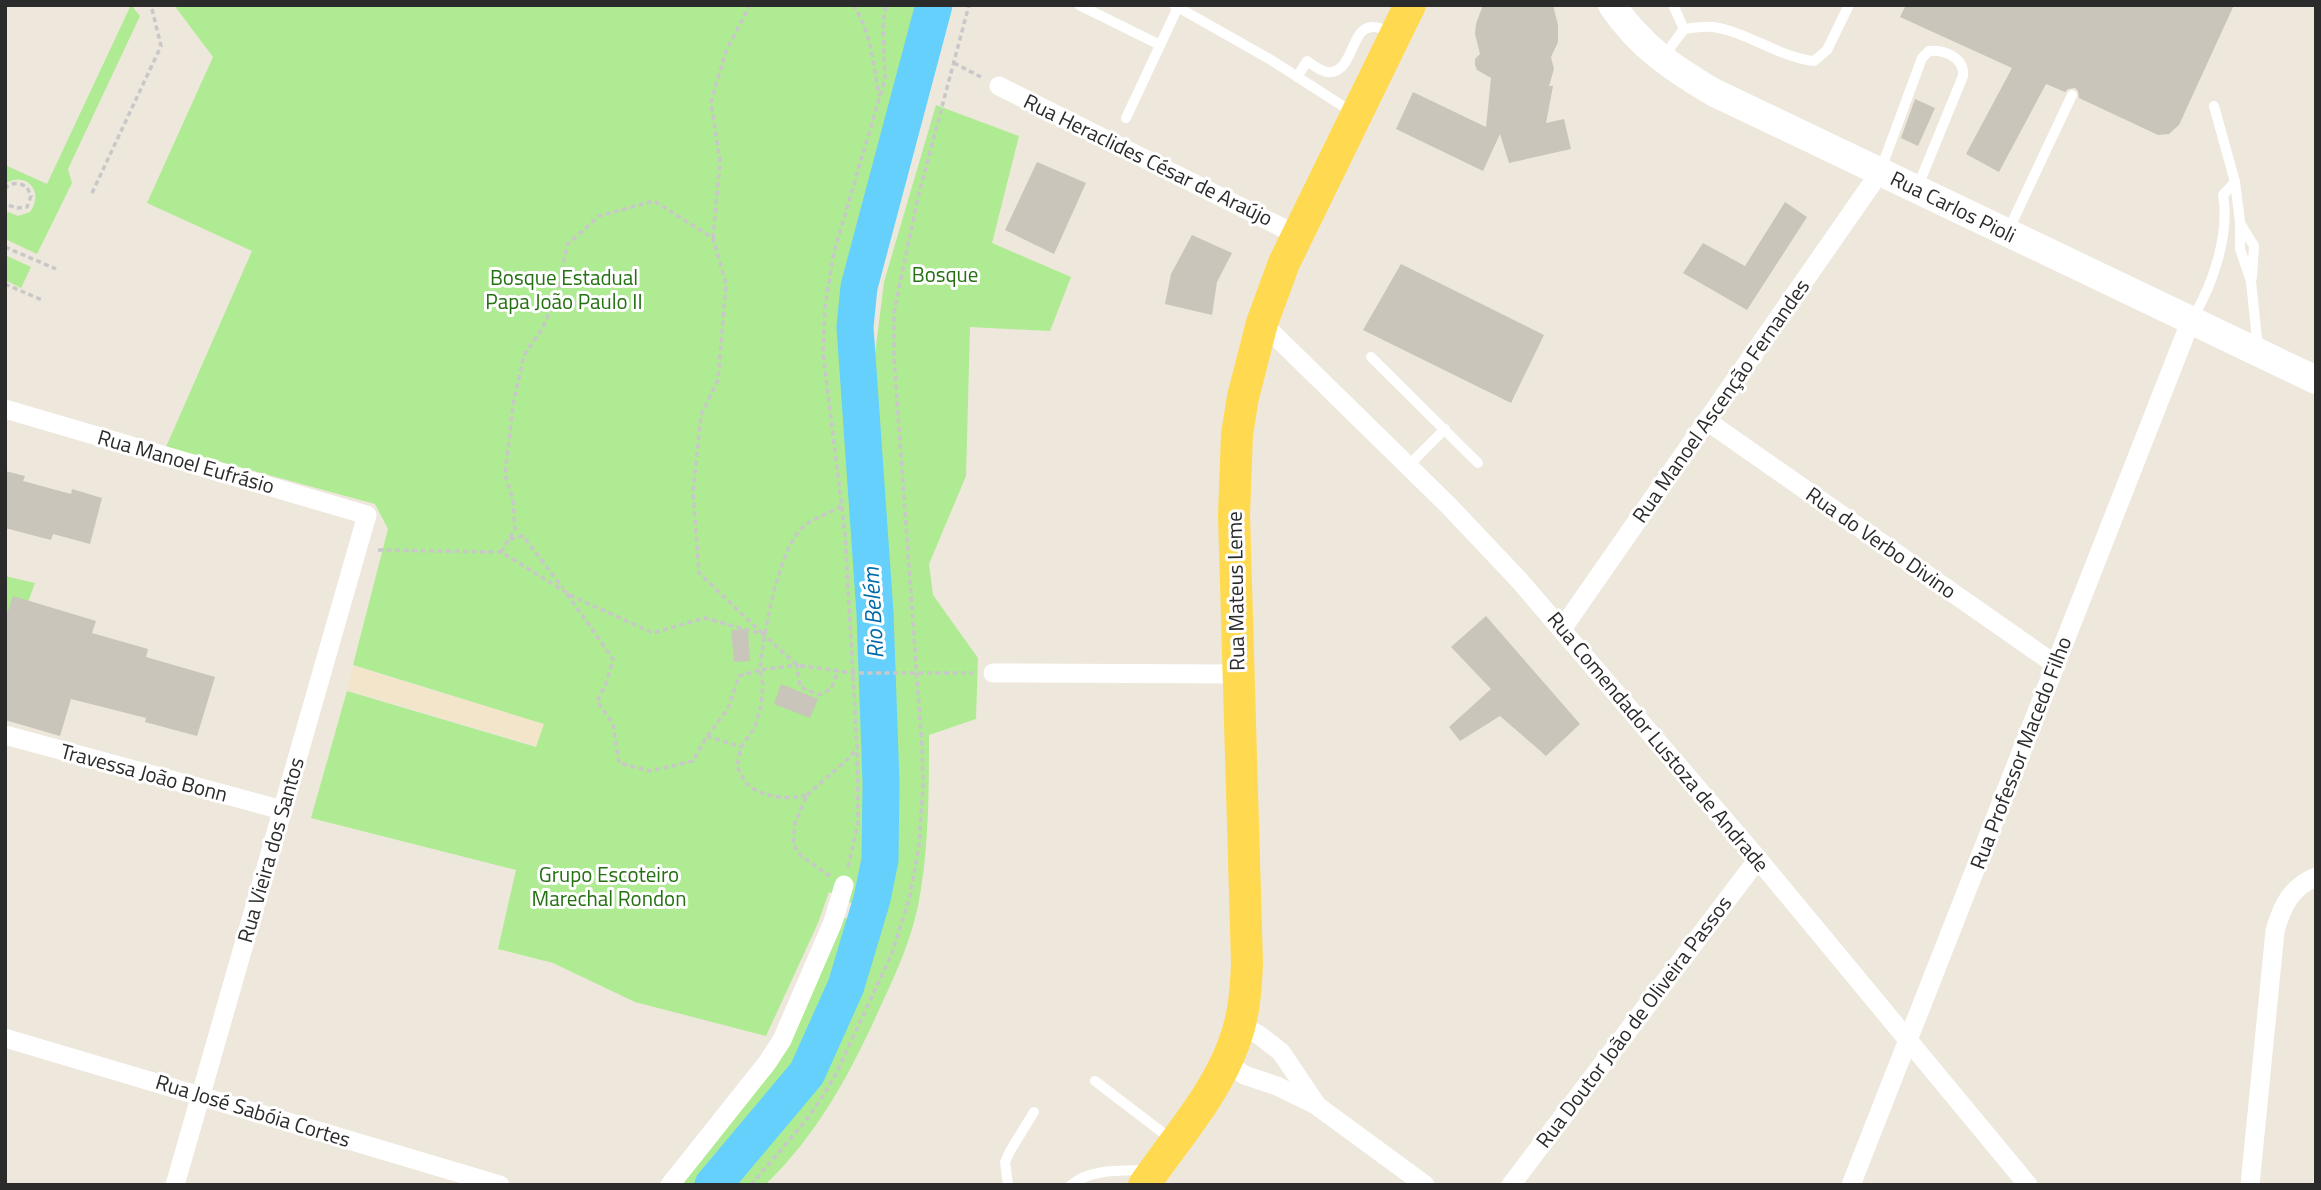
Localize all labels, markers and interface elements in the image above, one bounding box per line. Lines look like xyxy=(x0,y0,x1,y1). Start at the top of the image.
street label: Rua Heraclides César de Araújo xyxy=(1018,85,1278,233)
street label: Rua Carlos Pioli xyxy=(1885,162,2022,250)
park label: Bosque xyxy=(912,258,978,290)
park label: Bosque Estadual Papa João Paulo II xyxy=(485,261,643,317)
street label: Rua Manoel Ascenção Fernandes xyxy=(1623,272,1817,529)
street label: Rua Manoel Eufrásio xyxy=(94,420,278,502)
street label: Rua do Verbo Divino xyxy=(1800,478,1963,606)
street label: Rua Mateus Leme xyxy=(1218,511,1252,671)
water label: Rio Belém xyxy=(853,565,892,660)
street label: Rua Comendador Lustoza de Andrade xyxy=(1540,604,1778,879)
street label: Rua Professor Macedo Filho xyxy=(1961,632,2079,874)
street label: Travessa João Bonn xyxy=(57,734,231,810)
street label: Rua Vieira dos Santos xyxy=(228,753,312,946)
park label: Grupo Escoteiro Marechal Rondon xyxy=(532,858,686,914)
street label: Rua Doutor João de Oliveira Passos xyxy=(1527,888,1739,1154)
street label: Rua José Sabóia Cortes xyxy=(152,1065,355,1155)

